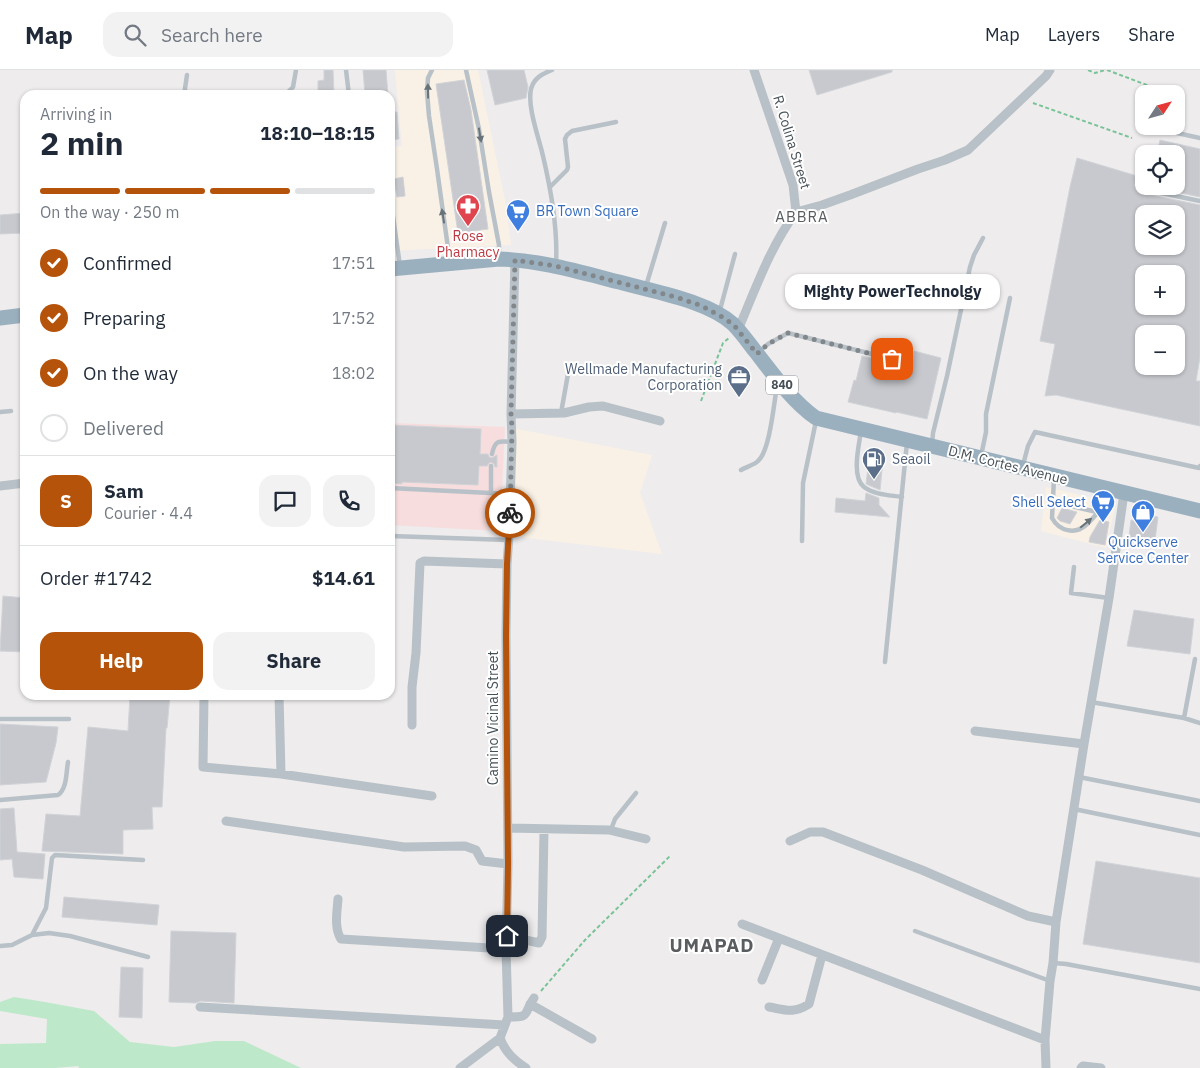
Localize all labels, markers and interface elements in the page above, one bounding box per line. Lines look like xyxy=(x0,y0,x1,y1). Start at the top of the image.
search box xyxy=(103,12,453,57)
text: Map xyxy=(25,19,73,51)
icon: search xyxy=(121,21,149,49)
text: Search here xyxy=(161,23,263,47)
text: Map xyxy=(985,23,1020,46)
text: Layers xyxy=(1048,23,1100,46)
text: Share xyxy=(1128,23,1175,46)
one-way arrow xyxy=(424,83,432,99)
north arrow xyxy=(1135,85,1185,135)
map controls xyxy=(1135,85,1185,375)
street label: R. Colina Street xyxy=(769,93,815,191)
text: Arriving in xyxy=(40,104,112,124)
text: 18:10–18:15 xyxy=(260,121,375,145)
text: 2 min xyxy=(40,122,124,164)
one-way arrow xyxy=(476,128,484,144)
button: locate xyxy=(1135,145,1185,195)
pharmacy icon: Rose Pharmacy xyxy=(455,193,481,227)
supermarket icon: BR Town Square xyxy=(505,198,531,232)
text: On the way · 250 m xyxy=(40,202,179,222)
place label: BR Town Square xyxy=(536,202,639,220)
button: layers xyxy=(1135,205,1185,255)
one-way arrow xyxy=(439,207,447,223)
district label: ABBRA xyxy=(775,207,829,226)
place label: Rose Pharmacy xyxy=(437,227,499,261)
icon: check xyxy=(40,249,68,277)
text: Confirmed xyxy=(83,251,172,275)
text: 17:51 xyxy=(332,253,375,273)
button: + xyxy=(1135,265,1185,315)
callout: Mighty PowerTechnolgy xyxy=(784,274,1000,309)
text: Mighty PowerTechnolgy xyxy=(803,281,982,301)
icon: check xyxy=(40,304,68,332)
text: Preparing xyxy=(83,306,165,330)
text: 17:52 xyxy=(332,308,375,328)
button: − xyxy=(1135,325,1185,375)
pin xyxy=(871,338,913,380)
icon: bag xyxy=(878,345,906,373)
icon: check xyxy=(40,359,68,387)
place label: Wellmade Manufacturing Corporation xyxy=(565,360,723,394)
text: On the way xyxy=(83,361,178,385)
text: 18:02 xyxy=(332,363,375,383)
office icon: Wellmade Manufacturing Corporation xyxy=(726,364,752,398)
road number: 840 xyxy=(766,376,798,394)
text: Delivered xyxy=(83,416,164,440)
street label: D.M. Cortes Avenue xyxy=(946,441,1070,489)
fuel station icon: Seaoil xyxy=(861,446,887,480)
place label: Seaoil xyxy=(892,450,931,468)
button: chat xyxy=(259,475,311,527)
button: phone xyxy=(323,475,375,527)
text: Sam xyxy=(104,479,144,503)
courier xyxy=(485,488,535,538)
text: S xyxy=(60,489,72,513)
supermarket icon: Shell Select xyxy=(1090,489,1116,523)
place label: Shell Select xyxy=(1012,493,1086,511)
icon: bike xyxy=(496,499,524,527)
shop icon: Quickserve Service Center xyxy=(1130,499,1156,533)
text: Courier · 4.4 xyxy=(104,503,193,523)
one-way arrow xyxy=(1080,518,1092,529)
place label: Quickserve Service Center xyxy=(1097,533,1189,567)
text: Order #1742 xyxy=(40,566,152,590)
text: $14.61 xyxy=(312,566,375,590)
button: Help xyxy=(40,632,203,690)
button: Share xyxy=(213,632,375,690)
street label: Camino Vicinal Street xyxy=(484,651,502,785)
pin xyxy=(486,915,528,957)
icon: home xyxy=(493,922,521,950)
district label: UMAPAD xyxy=(669,933,755,957)

